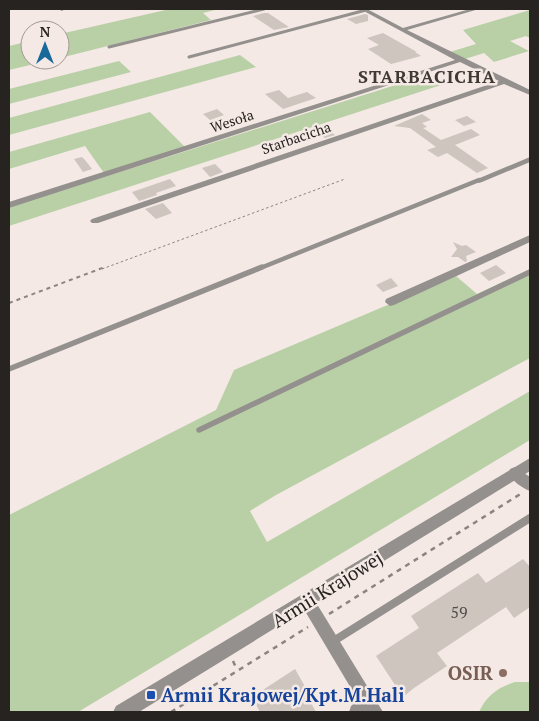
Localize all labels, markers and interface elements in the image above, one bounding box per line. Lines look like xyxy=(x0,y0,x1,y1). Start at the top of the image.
north arrow xyxy=(20,20,70,70)
text: N xyxy=(40,22,51,41)
district label: STARBACICHA xyxy=(358,64,496,88)
street label: Wesoła xyxy=(208,105,256,136)
street label: Starbacicha xyxy=(259,117,333,158)
street label: Armii Krajowej xyxy=(267,545,387,633)
house number: 59 xyxy=(450,601,468,623)
place label: OSIR xyxy=(448,660,494,685)
marker: OSIR xyxy=(497,667,509,679)
place label: Armii Krajowej/Kpt.M.Hali xyxy=(161,682,405,707)
marker: Armii Krajowej/Kpt.M.Hali xyxy=(145,689,157,701)

